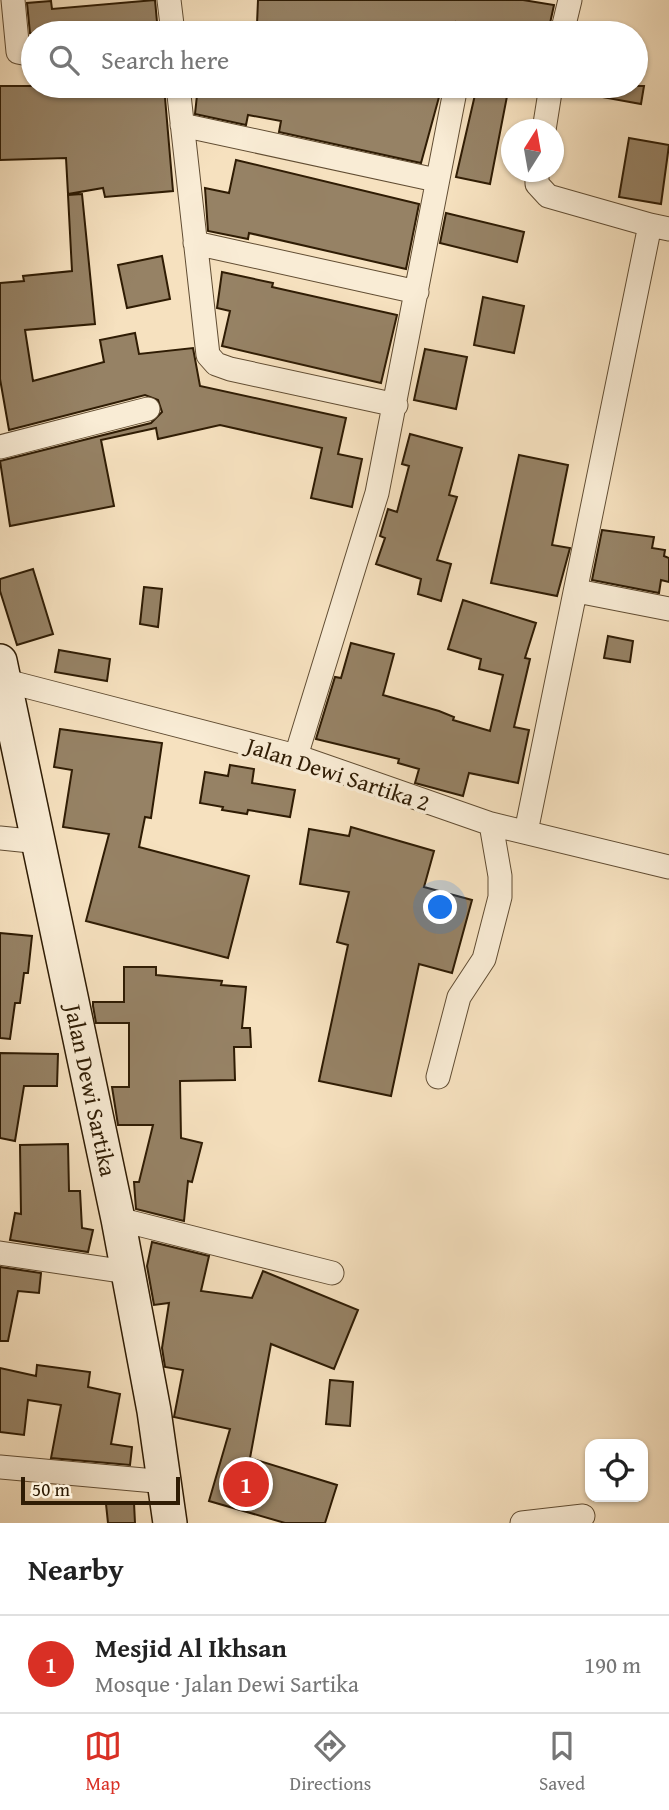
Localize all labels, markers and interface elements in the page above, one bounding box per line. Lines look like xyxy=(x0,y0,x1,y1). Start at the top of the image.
search box xyxy=(21,21,648,98)
text: Search here xyxy=(101,40,229,79)
icon: search xyxy=(45,41,83,79)
north arrow xyxy=(501,119,564,182)
street label: Jalan Dewi Sartika 2 xyxy=(239,727,434,819)
your location xyxy=(423,890,457,924)
street label: Jalan Dewi Sartika xyxy=(56,998,126,1179)
map controls xyxy=(585,1439,648,1502)
button: locate xyxy=(585,1439,648,1502)
pin: 1 xyxy=(223,1458,269,1510)
scale bar xyxy=(21,1474,180,1506)
text: 50 m xyxy=(32,1475,70,1503)
text: Nearby xyxy=(28,1547,124,1591)
text: Mesjid Al Ikhsan xyxy=(95,1628,287,1667)
text: 1 xyxy=(45,1648,57,1681)
text: 190 m xyxy=(584,1648,641,1681)
text: Mosque · Jalan Dewi Sartika xyxy=(95,1667,359,1700)
tab: Map xyxy=(84,1727,122,1797)
tab: Directions xyxy=(290,1727,371,1797)
tab: Saved xyxy=(539,1727,585,1797)

